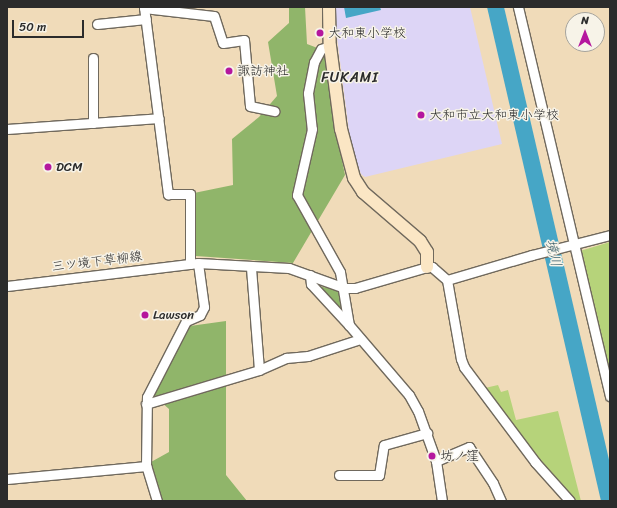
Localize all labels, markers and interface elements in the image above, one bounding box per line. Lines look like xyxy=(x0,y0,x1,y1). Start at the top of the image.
text: N xyxy=(581,11,589,30)
scale bar xyxy=(14,12,86,38)
north arrow xyxy=(565,12,605,52)
text: 50 m xyxy=(19,16,46,38)
place label: 大和東小学校 xyxy=(328,25,406,41)
marker: 大和東小学校 xyxy=(315,28,325,38)
place label: 諏訪神社 xyxy=(237,63,289,79)
marker: 諏訪神社 xyxy=(224,66,234,76)
district label: FUKAMI xyxy=(322,70,378,86)
place label: 大和市立大和東小学校 xyxy=(429,107,559,123)
marker: 大和市立大和東小学校 xyxy=(416,110,426,120)
place label: DCM xyxy=(56,159,82,175)
marker: DCM xyxy=(43,162,53,172)
water label: 境川 xyxy=(542,237,564,269)
street label: 三ツ境下草柳線 xyxy=(51,249,143,275)
place label: Lawson xyxy=(153,307,194,323)
marker: Lawson xyxy=(140,310,150,320)
place label: 坊ノ窪 xyxy=(440,448,479,464)
marker: 坊ノ窪 xyxy=(427,451,437,461)

